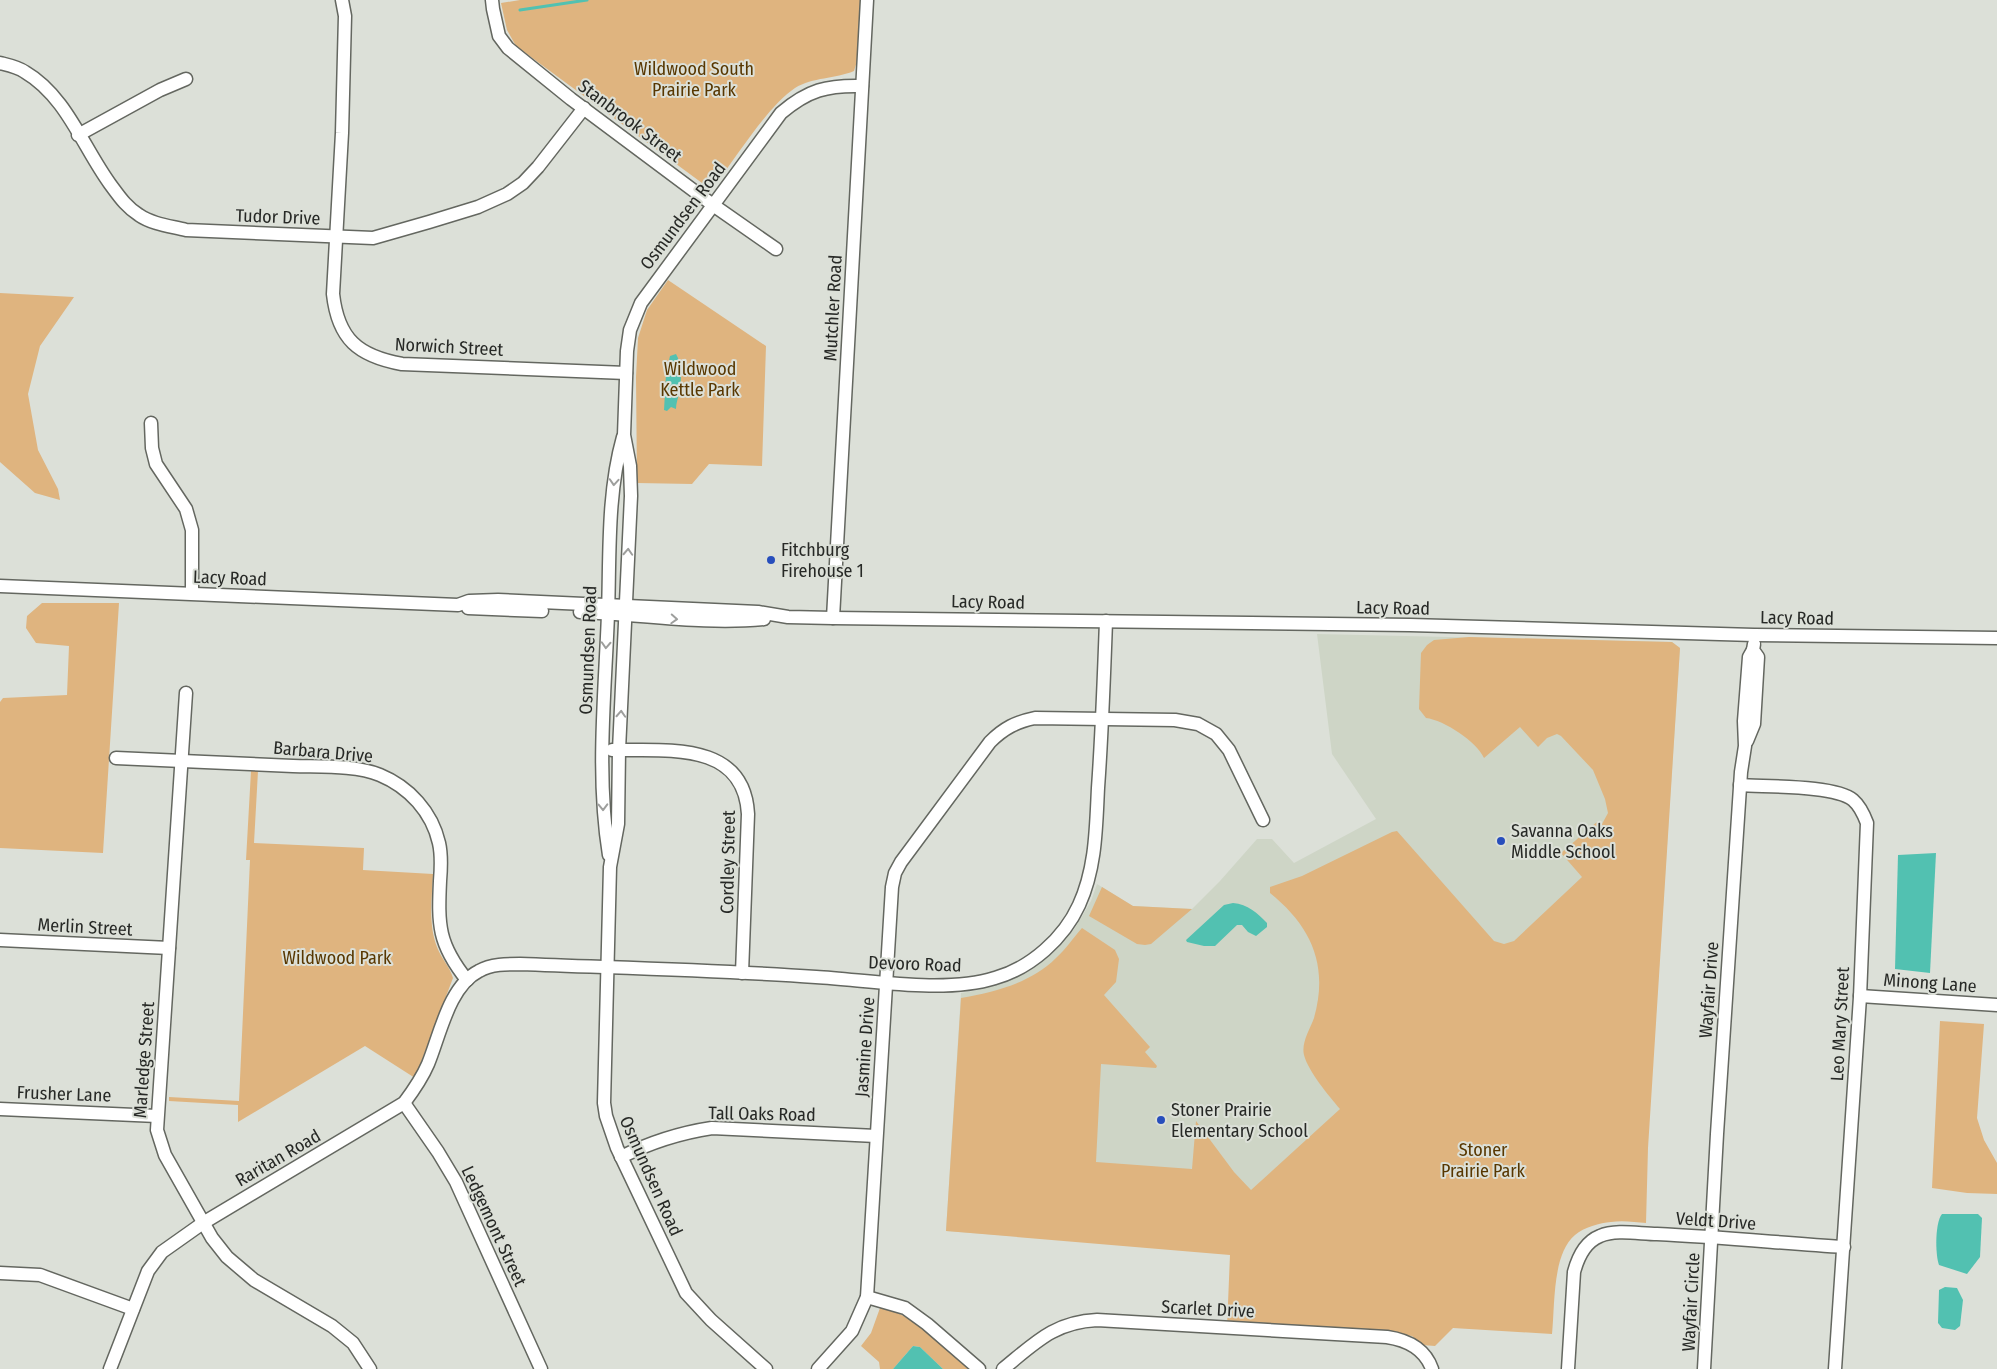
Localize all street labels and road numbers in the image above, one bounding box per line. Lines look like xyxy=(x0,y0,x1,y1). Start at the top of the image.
street label: Stanbrook Street xyxy=(574,75,686,167)
street label: Osmundsen Road xyxy=(635,158,731,274)
street label: Tudor Drive xyxy=(235,205,321,229)
street label: Mutchler Road xyxy=(819,254,847,362)
street label: Norwich Street xyxy=(394,333,504,361)
street label: Lacy Road xyxy=(193,566,267,590)
street label: Osmundsen Road xyxy=(575,585,601,715)
street label: Lacy Road xyxy=(951,590,1025,614)
street label: Lacy Road xyxy=(1356,596,1430,620)
street label: Lacy Road xyxy=(1760,606,1834,630)
street label: Barbara Drive xyxy=(272,737,374,767)
street label: Cordley Street xyxy=(716,810,740,914)
street label: Merlin Street xyxy=(37,914,133,940)
street label: Wayfair Drive xyxy=(1695,941,1723,1039)
street label: Devoro Road xyxy=(868,951,962,977)
street label: Leo Mary Street xyxy=(1826,966,1854,1082)
street label: Minong Lane xyxy=(1883,969,1978,997)
street label: Jasmine Drive xyxy=(851,996,879,1098)
street label: Marledge Street xyxy=(129,1001,159,1119)
street label: Frusher Lane xyxy=(16,1081,112,1107)
street label: Tall Oaks Road xyxy=(708,1102,816,1126)
street label: Osmundsen Road xyxy=(615,1113,687,1239)
street label: Raritan Road xyxy=(231,1125,325,1191)
street label: Ledgemont Street xyxy=(456,1162,532,1290)
street label: Veldt Drive xyxy=(1675,1207,1757,1235)
street label: Wayfair Circle xyxy=(1677,1252,1705,1352)
street label: Scarlet Drive xyxy=(1161,1296,1255,1322)

